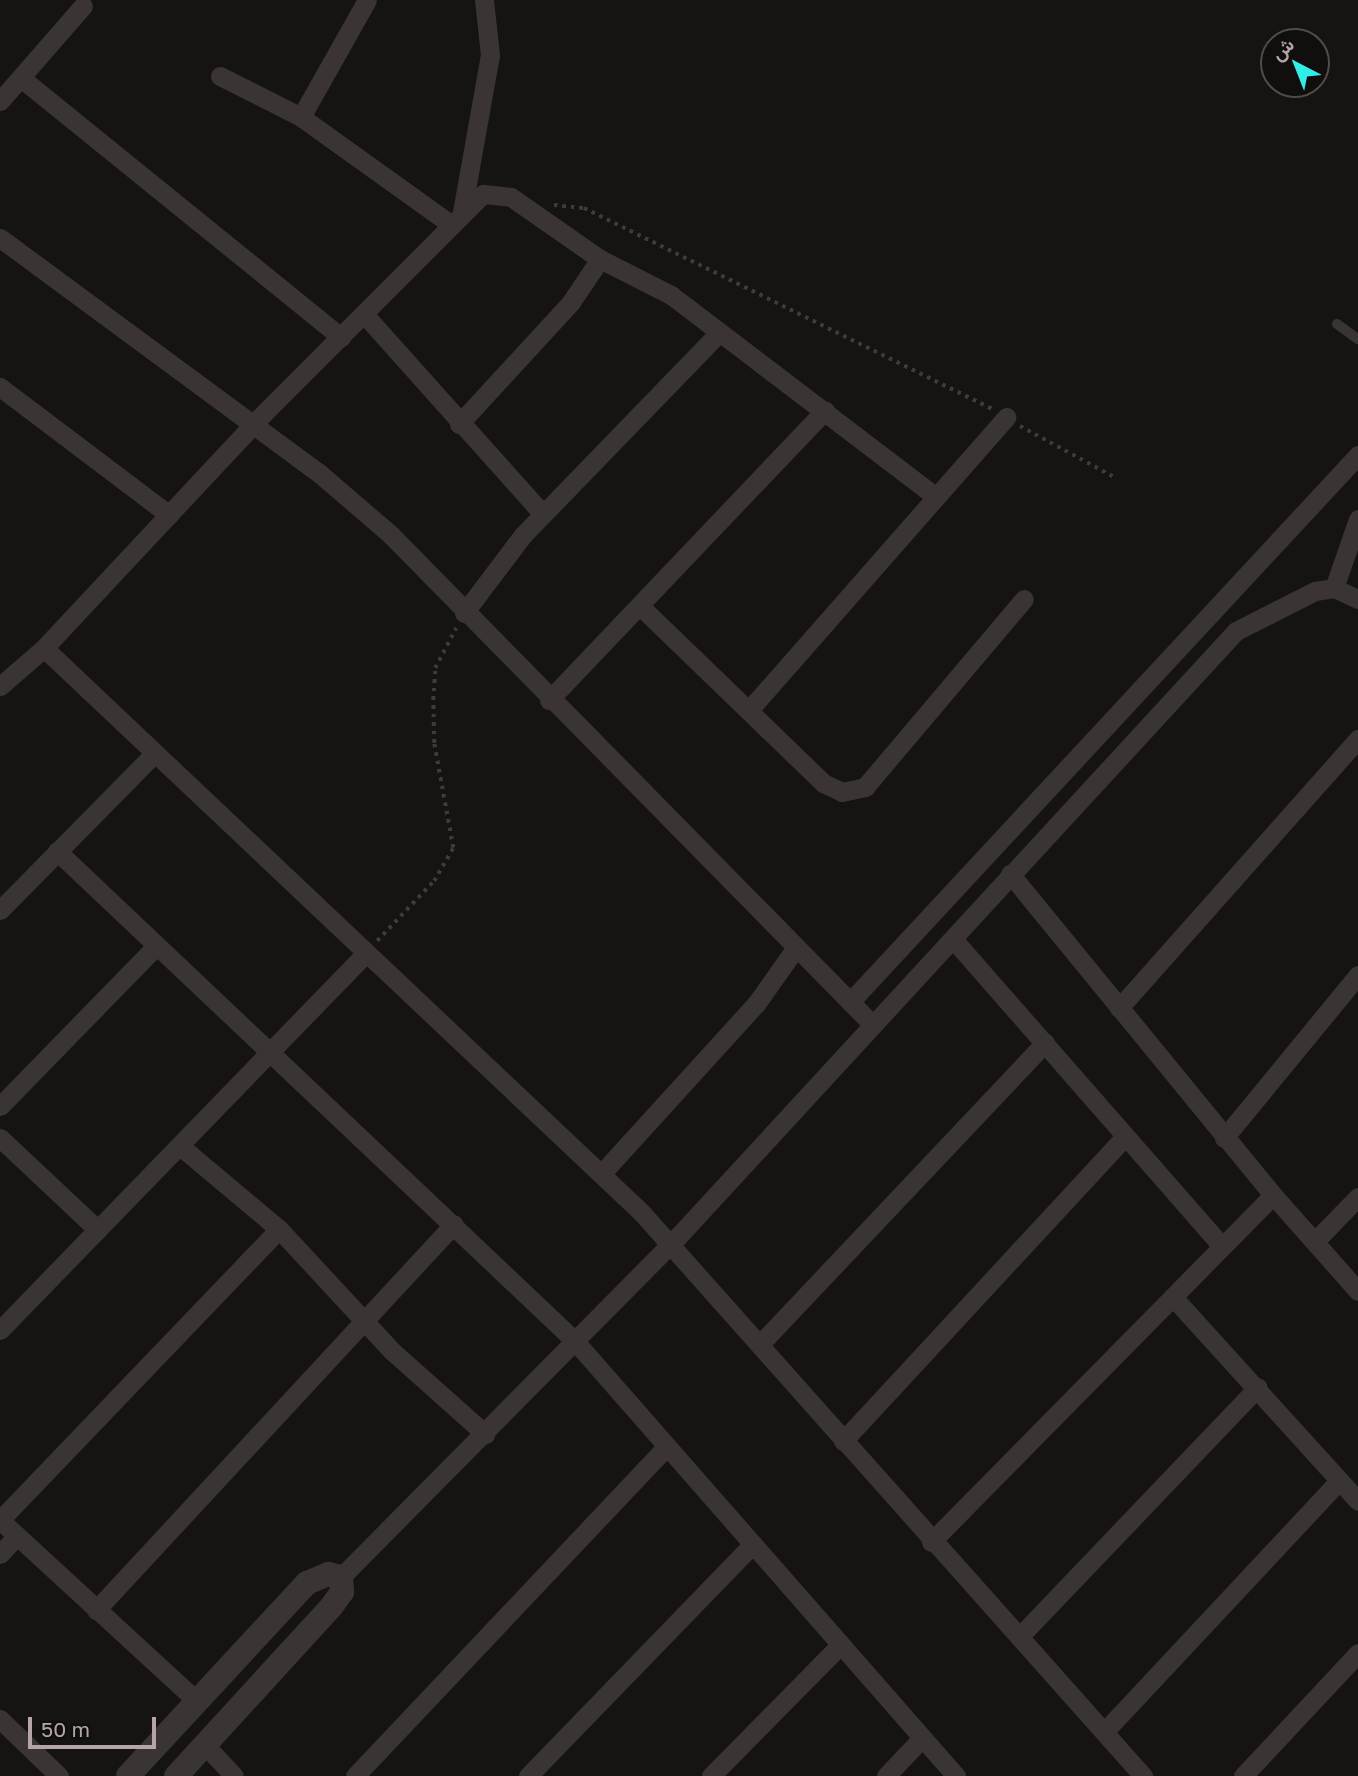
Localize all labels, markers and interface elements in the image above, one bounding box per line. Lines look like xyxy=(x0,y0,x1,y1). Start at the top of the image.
north arrow xyxy=(1260,28,1330,98)
text: ش xyxy=(1266,32,1298,65)
scale bar xyxy=(32,1702,159,1746)
text: 50 m xyxy=(41,1716,90,1742)

